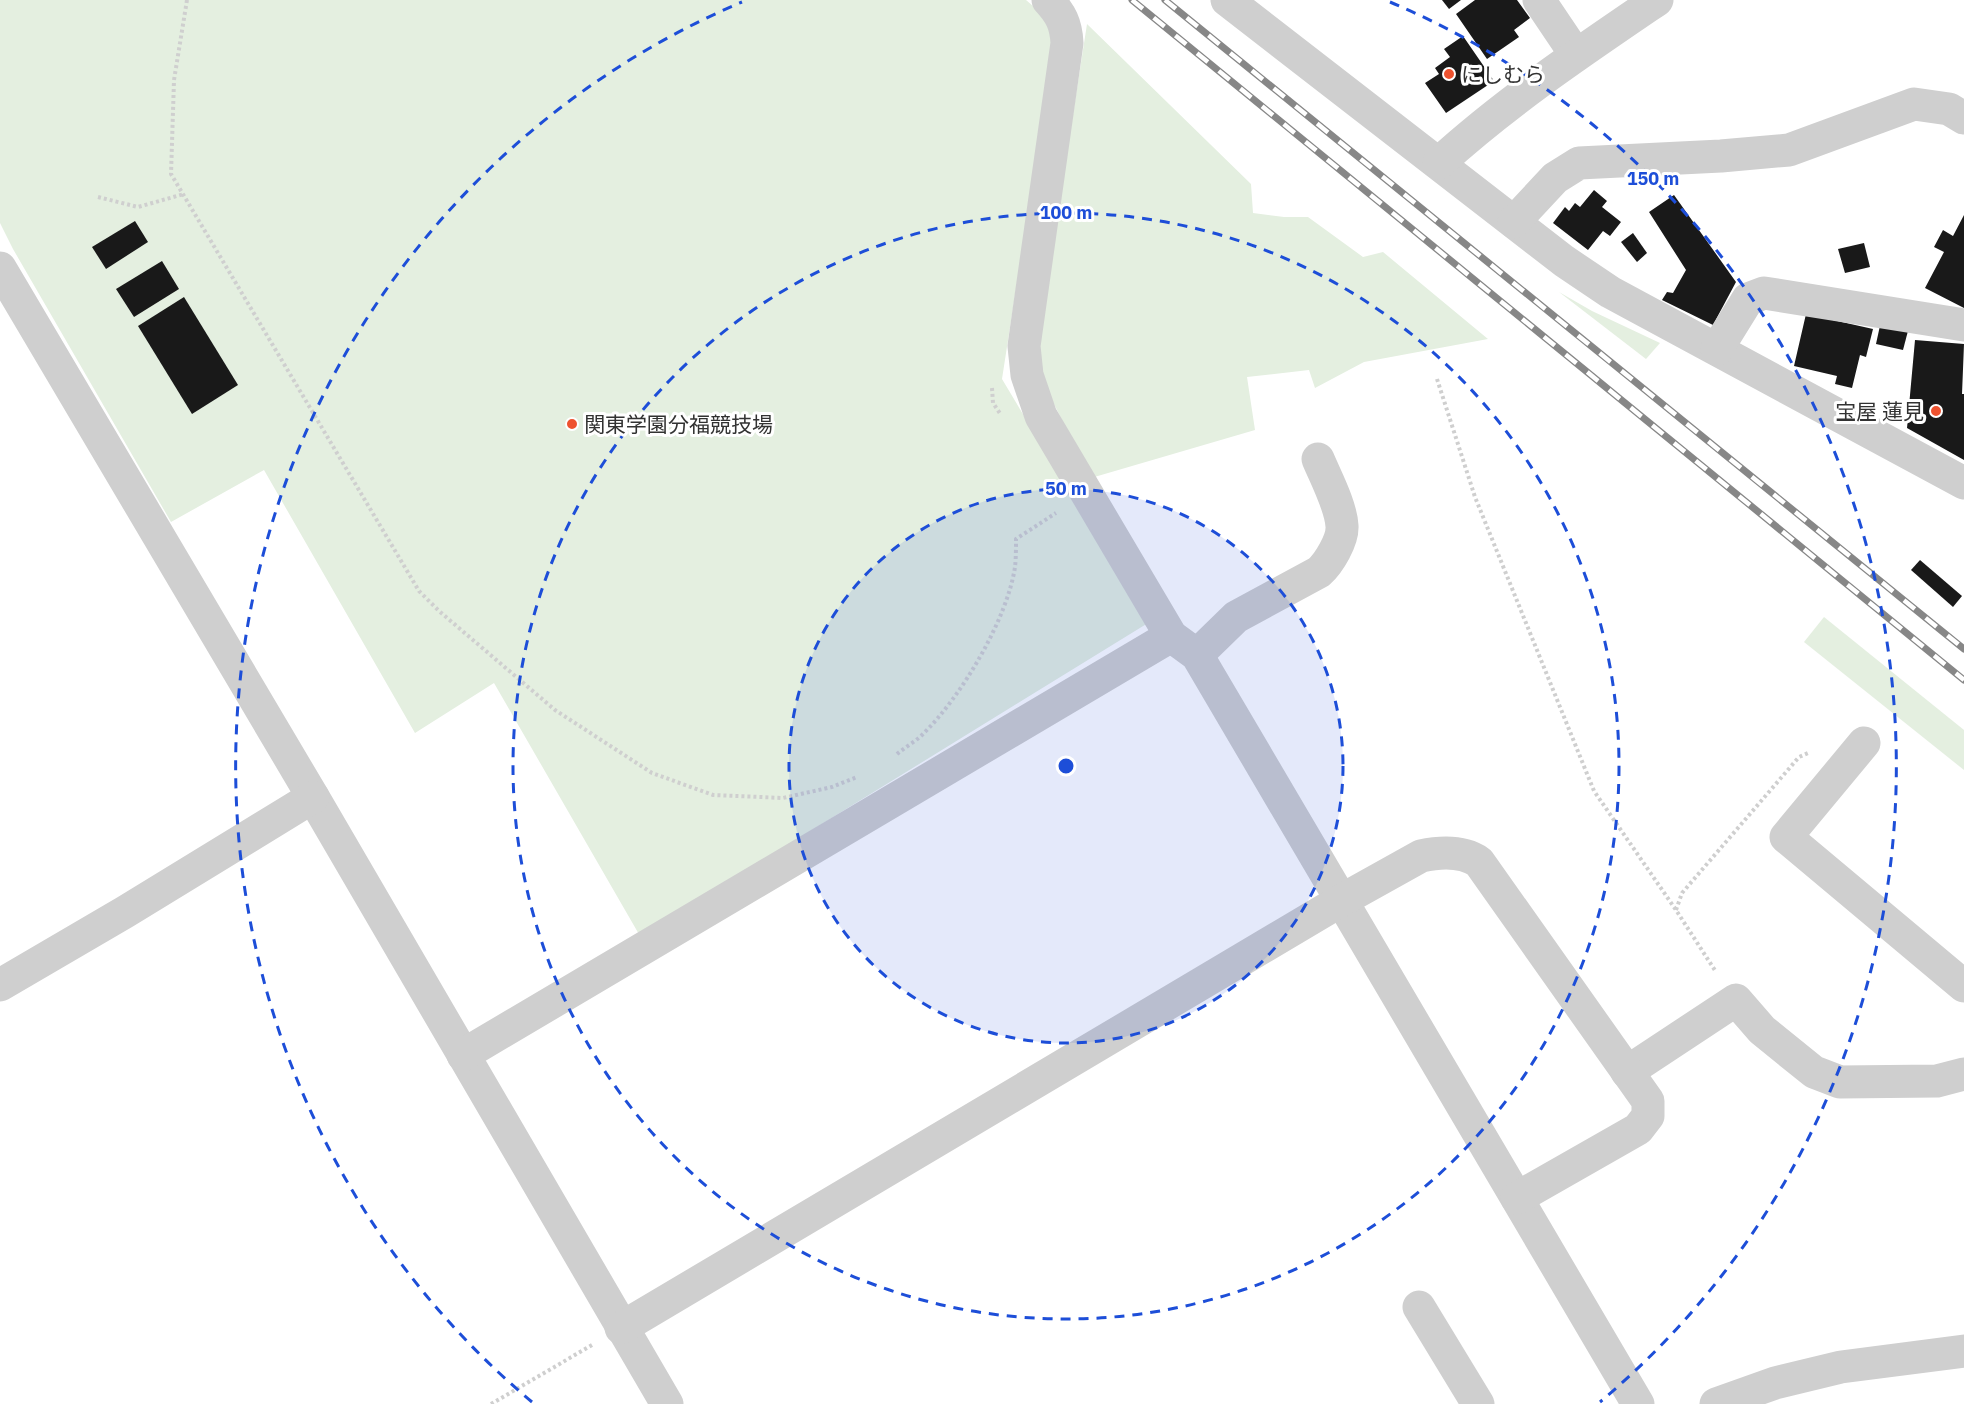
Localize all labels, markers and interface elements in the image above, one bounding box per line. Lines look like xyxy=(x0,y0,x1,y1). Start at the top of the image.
place label: にしむら xyxy=(1461,60,1545,88)
marker: にしむら xyxy=(1442,67,1456,81)
text: 150 m xyxy=(1627,167,1679,190)
text: 100 m xyxy=(1040,201,1092,224)
place label: 宝屋 蓮見 xyxy=(1835,397,1924,425)
marker: 宝屋 蓮見 xyxy=(1929,404,1943,418)
place label: 関東学園分福競技場 xyxy=(584,410,773,438)
marker: 関東学園分福競技場 xyxy=(565,417,579,431)
text: 50 m xyxy=(1045,477,1087,500)
centre of rings xyxy=(1056,756,1076,776)

